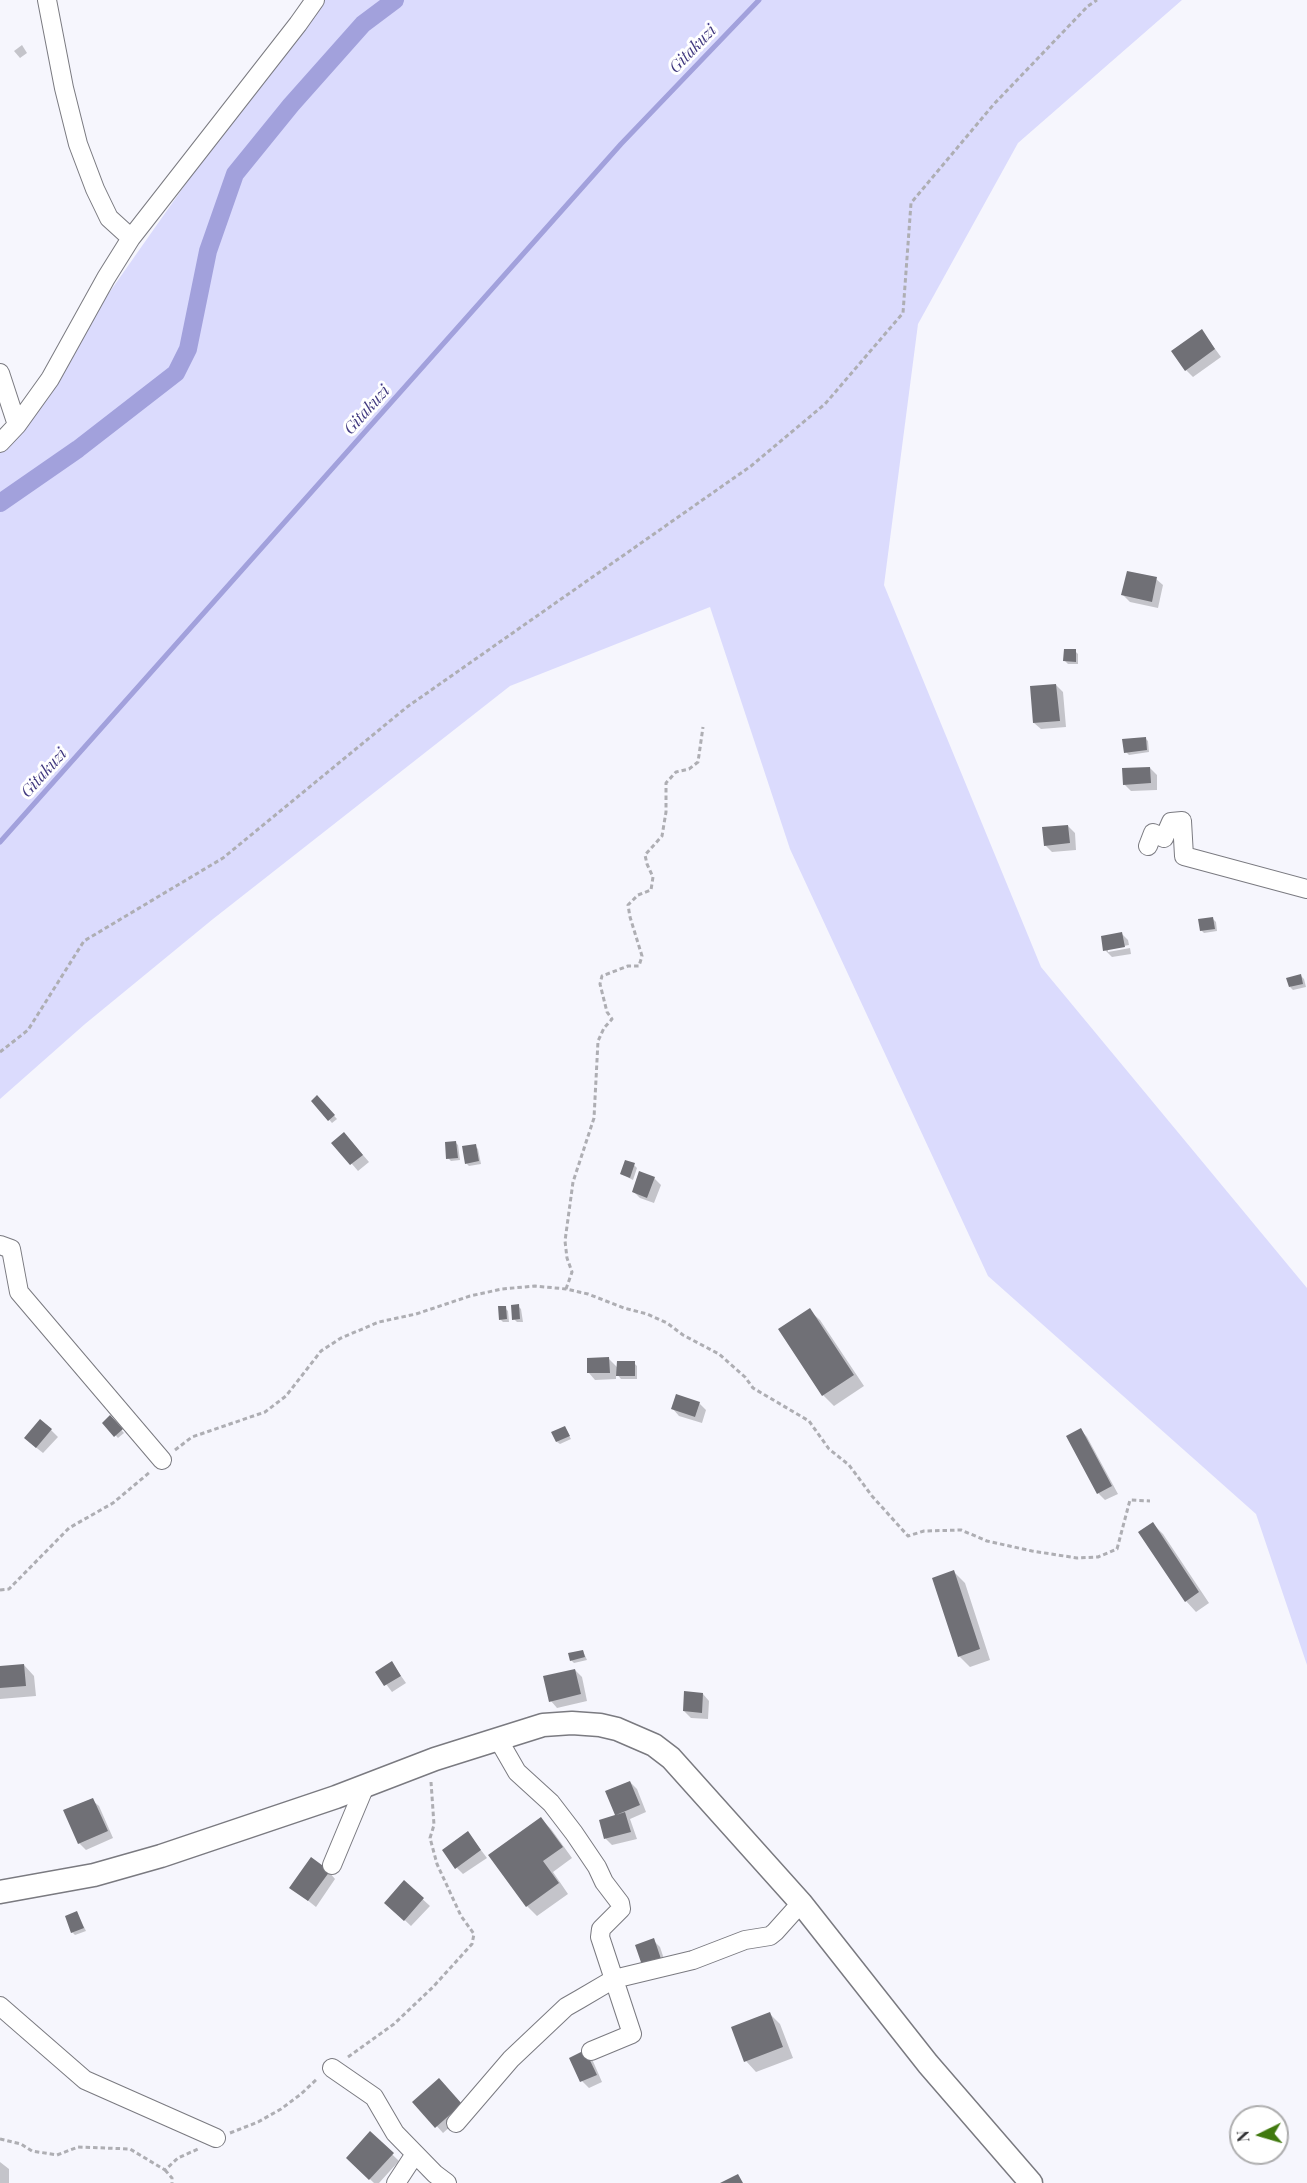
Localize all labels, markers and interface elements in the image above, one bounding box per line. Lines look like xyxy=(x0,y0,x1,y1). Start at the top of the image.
water label: Gitakuzi xyxy=(666,21,720,77)
water label: Gitakuzi xyxy=(340,382,394,438)
water label: Gitakuzi xyxy=(17,745,71,801)
north arrow xyxy=(1229,2105,1289,2165)
text: N xyxy=(1232,2130,1254,2143)

